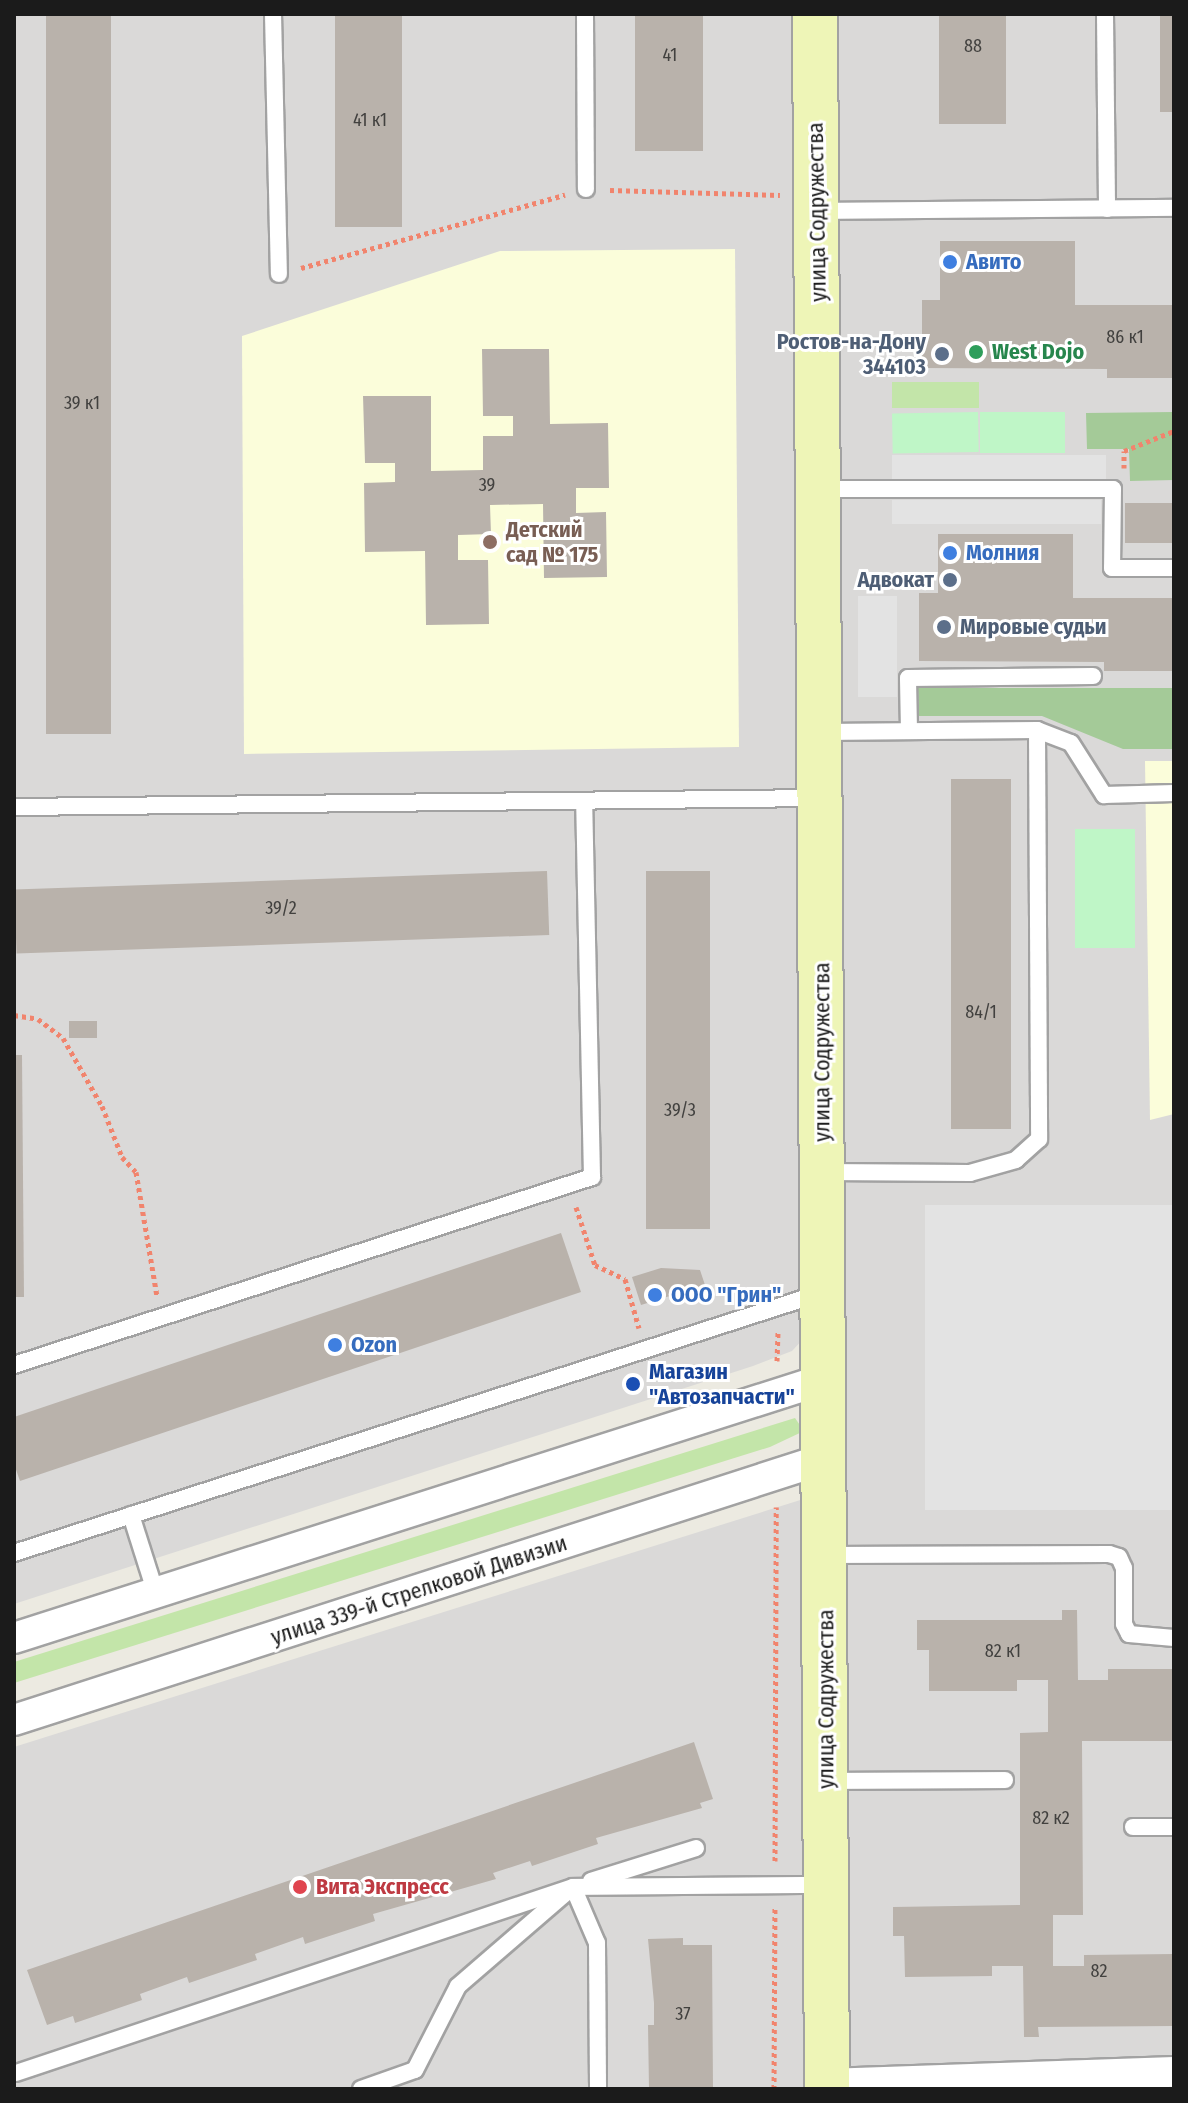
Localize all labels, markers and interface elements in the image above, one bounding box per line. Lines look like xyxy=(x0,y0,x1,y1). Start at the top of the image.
house number: 88 xyxy=(964,35,982,57)
house number: 41 xyxy=(663,44,677,66)
house number: 41 к1 xyxy=(353,109,387,131)
street label: улица Содружества xyxy=(802,122,832,302)
place label: Авито xyxy=(966,249,1022,275)
marker: Авито xyxy=(941,253,959,271)
house number: 86 к1 xyxy=(1106,326,1144,348)
place label: Ростов-на-Дону 344103 xyxy=(777,328,926,380)
place label: West Dojo xyxy=(992,339,1084,365)
marker: West Dojo xyxy=(967,343,985,361)
marker: Ростов-на-Дону 344103 xyxy=(933,345,951,363)
house number: 39 к1 xyxy=(64,392,100,414)
house number: 39 xyxy=(479,474,495,496)
place label: Детский сад № 175 xyxy=(506,516,598,568)
marker: Детский сад № 175 xyxy=(481,533,499,551)
place label: Молния xyxy=(966,540,1039,566)
marker: Молния xyxy=(941,544,959,562)
place label: Адвокат xyxy=(858,567,934,593)
marker: Адвокат xyxy=(941,571,959,589)
place label: Мировые судьи xyxy=(960,614,1107,640)
marker: Мировые судьи xyxy=(935,618,953,636)
house number: 39/2 xyxy=(265,897,297,919)
street label: улица Содружества xyxy=(809,962,835,1142)
house number: 84/1 xyxy=(965,1001,997,1023)
house number: 39/3 xyxy=(664,1099,696,1121)
place label: ООО "Грин" xyxy=(671,1282,781,1308)
marker: ООО "Грин" xyxy=(646,1286,664,1304)
place label: Ozon xyxy=(351,1332,397,1358)
marker: Ozon xyxy=(326,1336,344,1354)
place label: Магазин "Автозапчасти" xyxy=(649,1358,795,1410)
marker: Магазин "Автозапчасти" xyxy=(624,1375,642,1393)
street label: улица 339-й Стрелковой Дивизии xyxy=(268,1530,570,1650)
street label: улица Содружества xyxy=(813,1609,839,1789)
house number: 82 к1 xyxy=(985,1640,1021,1662)
house number: 82 к2 xyxy=(1032,1807,1070,1829)
place label: Вита Экспресс xyxy=(316,1874,449,1900)
marker: Вита Экспресс xyxy=(291,1878,309,1896)
house number: 82 xyxy=(1091,1960,1107,1982)
house number: 37 xyxy=(675,2003,691,2025)

